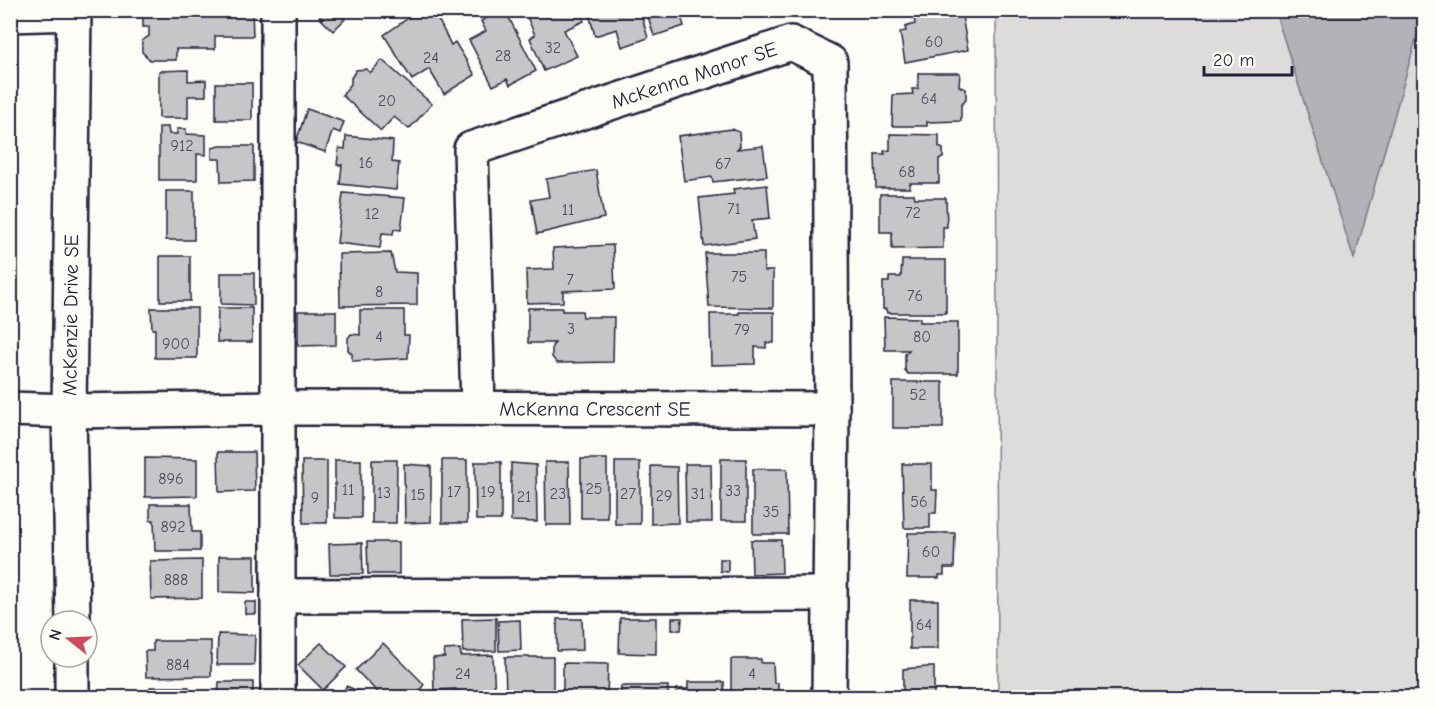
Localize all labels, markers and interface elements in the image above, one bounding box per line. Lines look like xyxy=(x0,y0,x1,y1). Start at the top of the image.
house number: 60 xyxy=(925,33,943,51)
street label: McKenna Manor SE xyxy=(608,37,780,114)
house number: 32 xyxy=(545,39,561,57)
scale bar xyxy=(1204,39,1292,77)
house number: 28 xyxy=(495,47,511,65)
house number: 24 xyxy=(423,49,439,67)
text: 20 m xyxy=(1213,50,1254,71)
house number: 64 xyxy=(921,90,937,108)
house number: 20 xyxy=(378,92,396,110)
house number: 912 xyxy=(170,137,194,155)
house number: 16 xyxy=(358,154,374,172)
house number: 67 xyxy=(715,155,732,173)
house number: 68 xyxy=(899,163,915,181)
house number: 71 xyxy=(727,200,741,218)
house number: 11 xyxy=(562,201,574,219)
house number: 72 xyxy=(905,204,921,222)
house number: 12 xyxy=(365,205,379,223)
street label: McKenzie Drive SE xyxy=(58,234,83,396)
house number: 75 xyxy=(731,268,747,286)
house number: 7 xyxy=(566,271,574,289)
house number: 8 xyxy=(375,283,383,301)
house number: 76 xyxy=(907,287,923,305)
house number: 3 xyxy=(567,320,575,338)
house number: 79 xyxy=(734,321,750,339)
house number: 4 xyxy=(375,328,383,346)
house number: 80 xyxy=(913,328,931,346)
house number: 900 xyxy=(162,335,190,353)
house number: 52 xyxy=(909,386,927,404)
street label: McKenna Crescent SE xyxy=(499,397,691,421)
house number: 896 xyxy=(158,470,184,488)
house number: 25 xyxy=(585,480,603,498)
house number: 11 xyxy=(342,481,354,499)
house number: 33 xyxy=(725,482,741,500)
house number: 17 xyxy=(447,483,461,501)
house number: 19 xyxy=(481,483,495,501)
house number: 13 xyxy=(377,484,391,502)
house number: 23 xyxy=(550,485,566,503)
house number: 27 xyxy=(620,485,636,503)
house number: 31 xyxy=(691,485,705,503)
house number: 15 xyxy=(410,486,426,504)
house number: 29 xyxy=(656,487,672,505)
house number: 21 xyxy=(517,488,531,506)
house number: 9 xyxy=(311,489,319,507)
house number: 56 xyxy=(910,493,928,511)
house number: 35 xyxy=(763,503,779,521)
house number: 892 xyxy=(160,518,186,536)
house number: 60 xyxy=(922,543,940,561)
house number: 888 xyxy=(164,571,188,589)
north arrow xyxy=(39,609,99,669)
house number: 64 xyxy=(916,616,932,634)
text: N xyxy=(46,627,66,642)
house number: 884 xyxy=(166,656,190,674)
house number: 24 xyxy=(455,665,471,683)
house number: 4 xyxy=(748,665,756,683)

